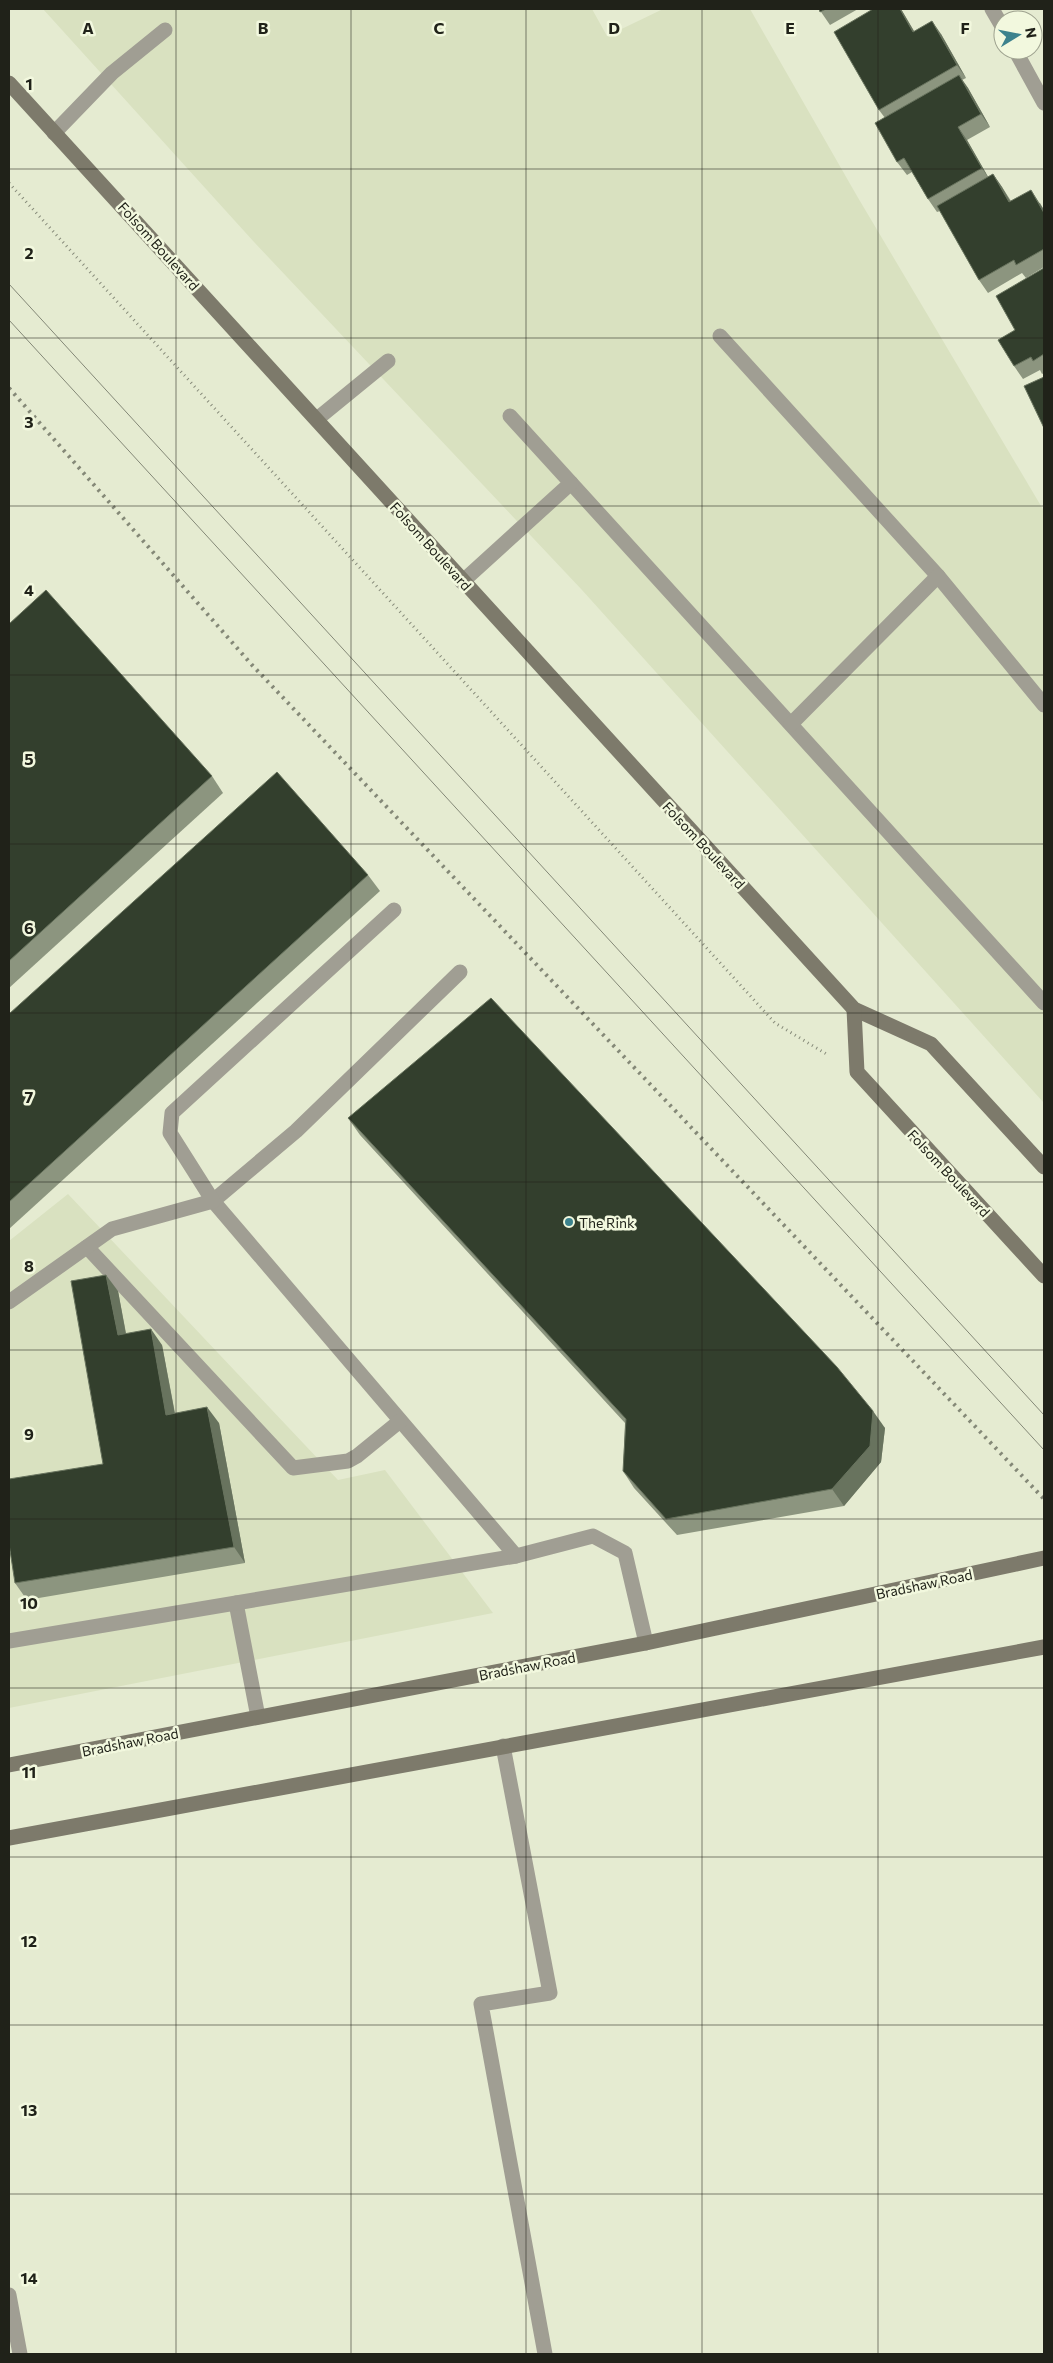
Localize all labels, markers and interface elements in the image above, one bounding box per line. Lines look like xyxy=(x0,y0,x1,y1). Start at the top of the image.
north arrow xyxy=(993,10,1043,60)
text: A xyxy=(82,18,94,37)
text: B xyxy=(258,18,269,37)
text: C xyxy=(434,18,445,37)
text: D xyxy=(608,18,620,37)
text: E xyxy=(785,18,795,37)
text: F xyxy=(960,18,970,37)
text: N xyxy=(1022,26,1041,39)
text: 1 xyxy=(25,74,33,93)
street label: Folsom Boulevard xyxy=(115,198,203,294)
text: 2 xyxy=(24,243,34,262)
text: 3 xyxy=(24,412,34,431)
street label: Folsom Boulevard xyxy=(387,498,475,594)
text: 4 xyxy=(24,580,34,599)
text: 5 xyxy=(24,749,34,768)
street label: Folsom Boulevard xyxy=(659,798,749,892)
text: 6 xyxy=(24,918,34,937)
text: 7 xyxy=(25,1087,34,1106)
street label: Folsom Boulevard xyxy=(904,1126,994,1220)
place label: The Rink xyxy=(579,1214,635,1231)
marker: The Rink xyxy=(563,1216,575,1228)
text: 8 xyxy=(24,1256,34,1275)
text: 9 xyxy=(24,1424,34,1443)
street label: Bradshaw Road xyxy=(874,1565,974,1603)
text: 10 xyxy=(20,1593,38,1612)
street label: Bradshaw Road xyxy=(477,1648,577,1684)
street label: Bradshaw Road xyxy=(80,1724,180,1760)
text: 11 xyxy=(22,1762,36,1781)
text: 12 xyxy=(21,1931,37,1950)
text: 13 xyxy=(21,2100,37,2119)
text: 14 xyxy=(20,2268,38,2287)

